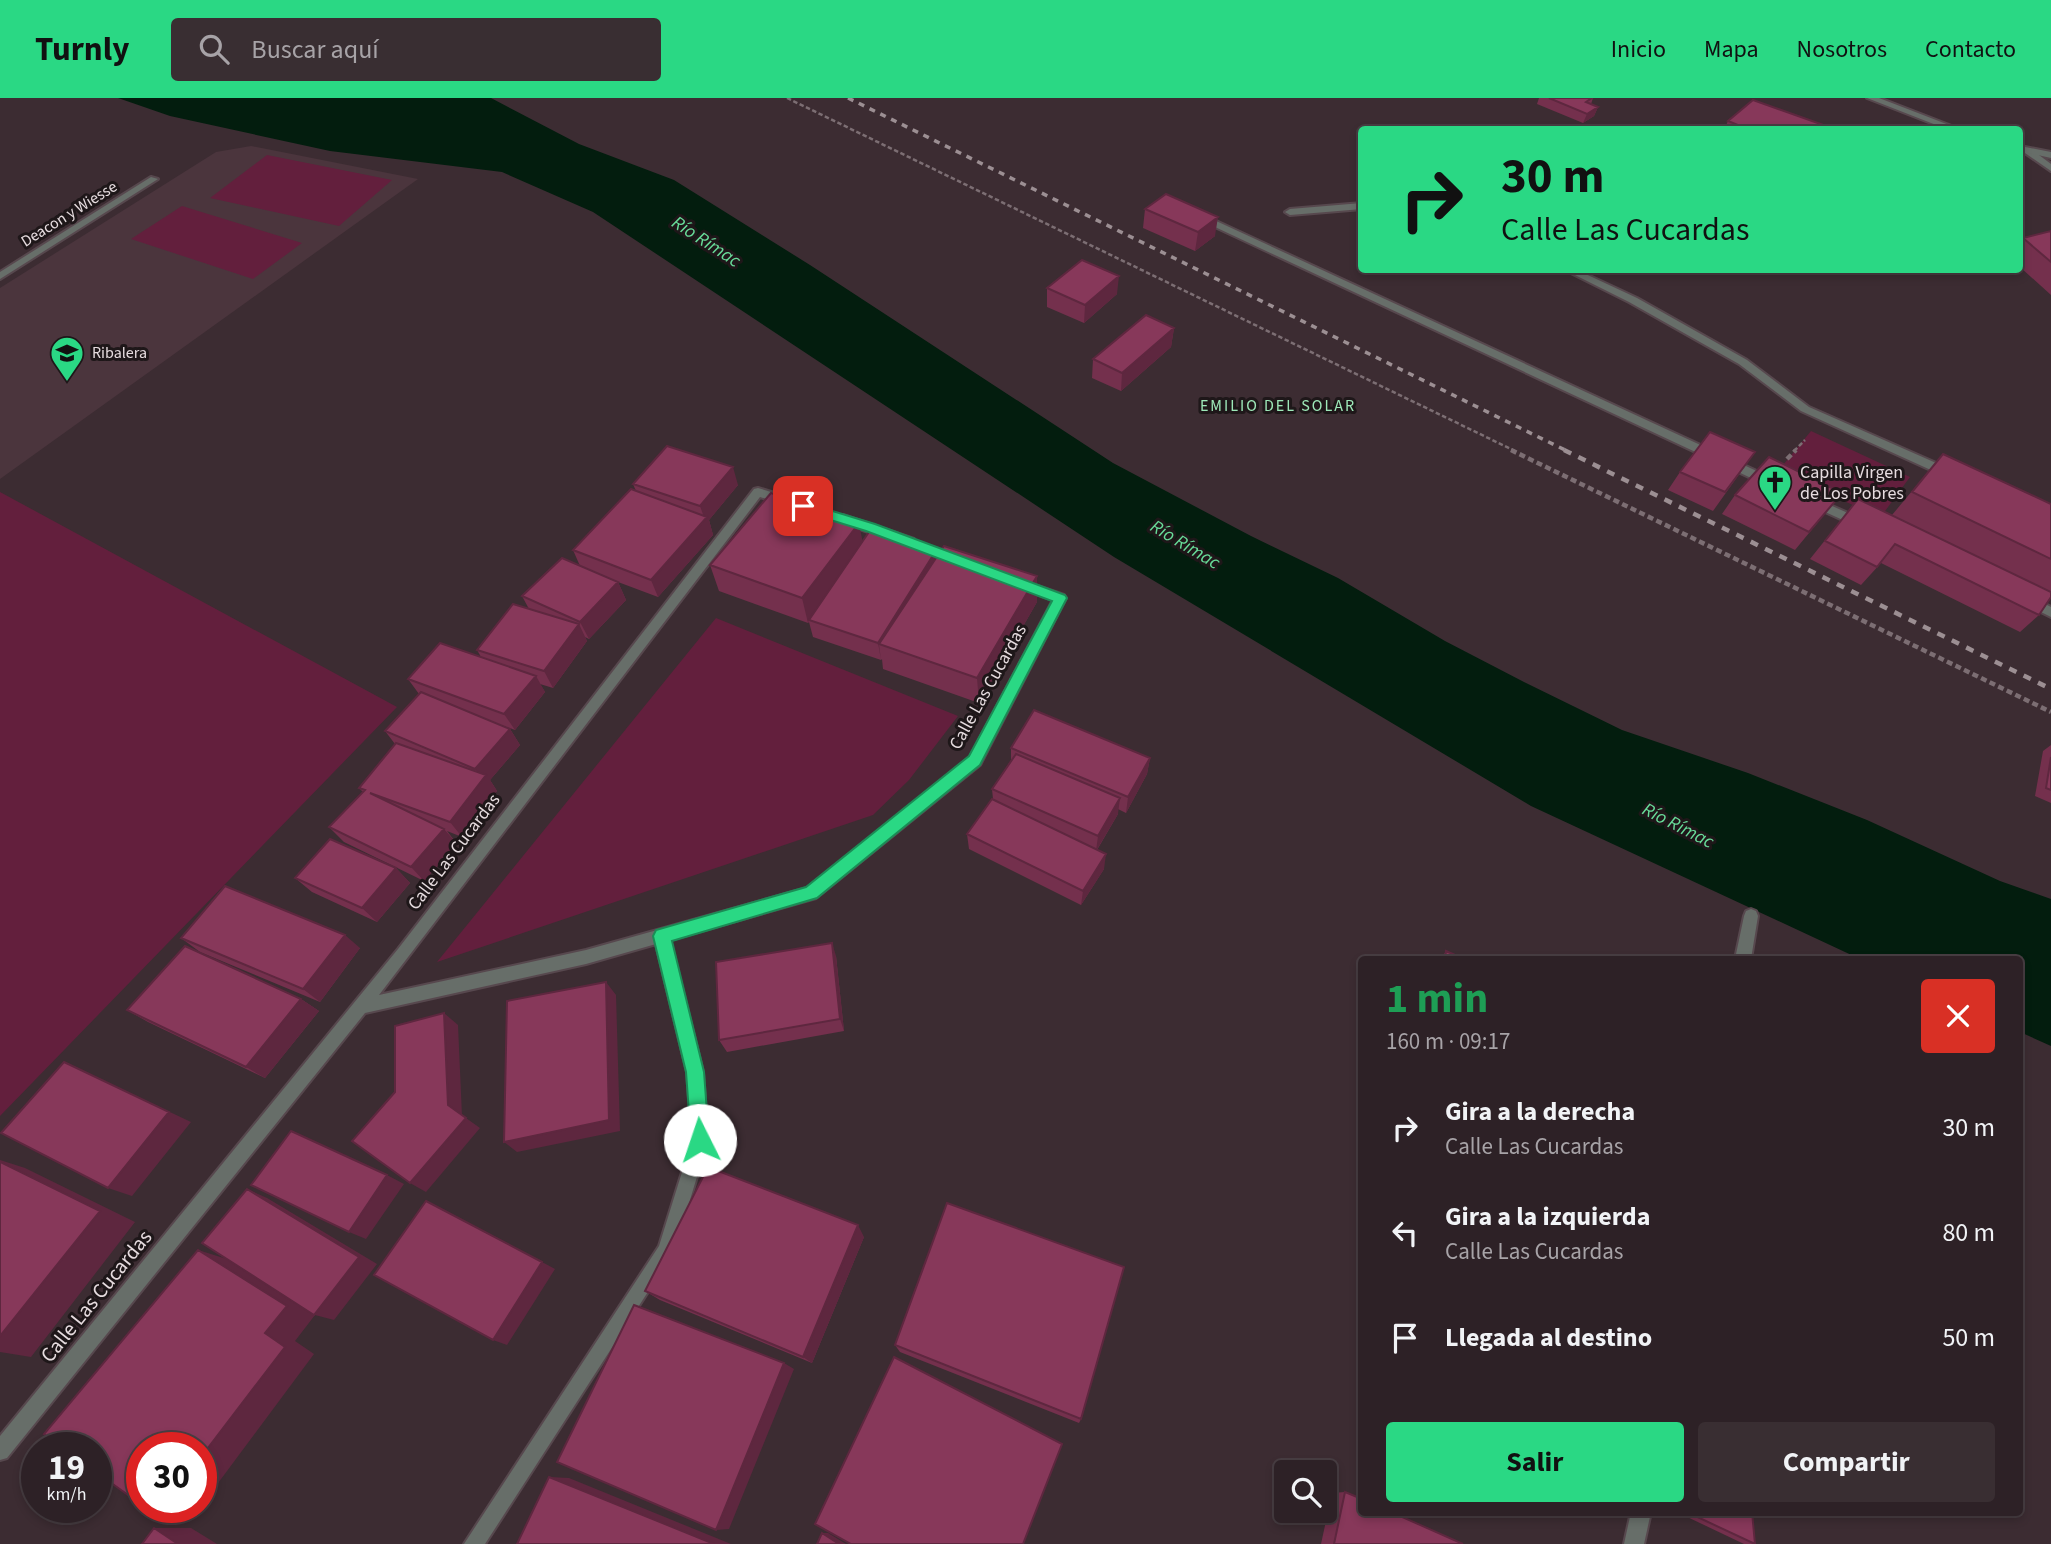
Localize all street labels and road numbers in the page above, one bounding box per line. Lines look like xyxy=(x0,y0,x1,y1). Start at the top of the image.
street label: Deacon y Wiesse xyxy=(17,176,121,252)
street label: Calle Las Cucardas xyxy=(943,620,1033,754)
street label: Calle Las Cucardas xyxy=(402,789,506,915)
street label: Calle Las Cucardas xyxy=(33,1223,159,1369)

